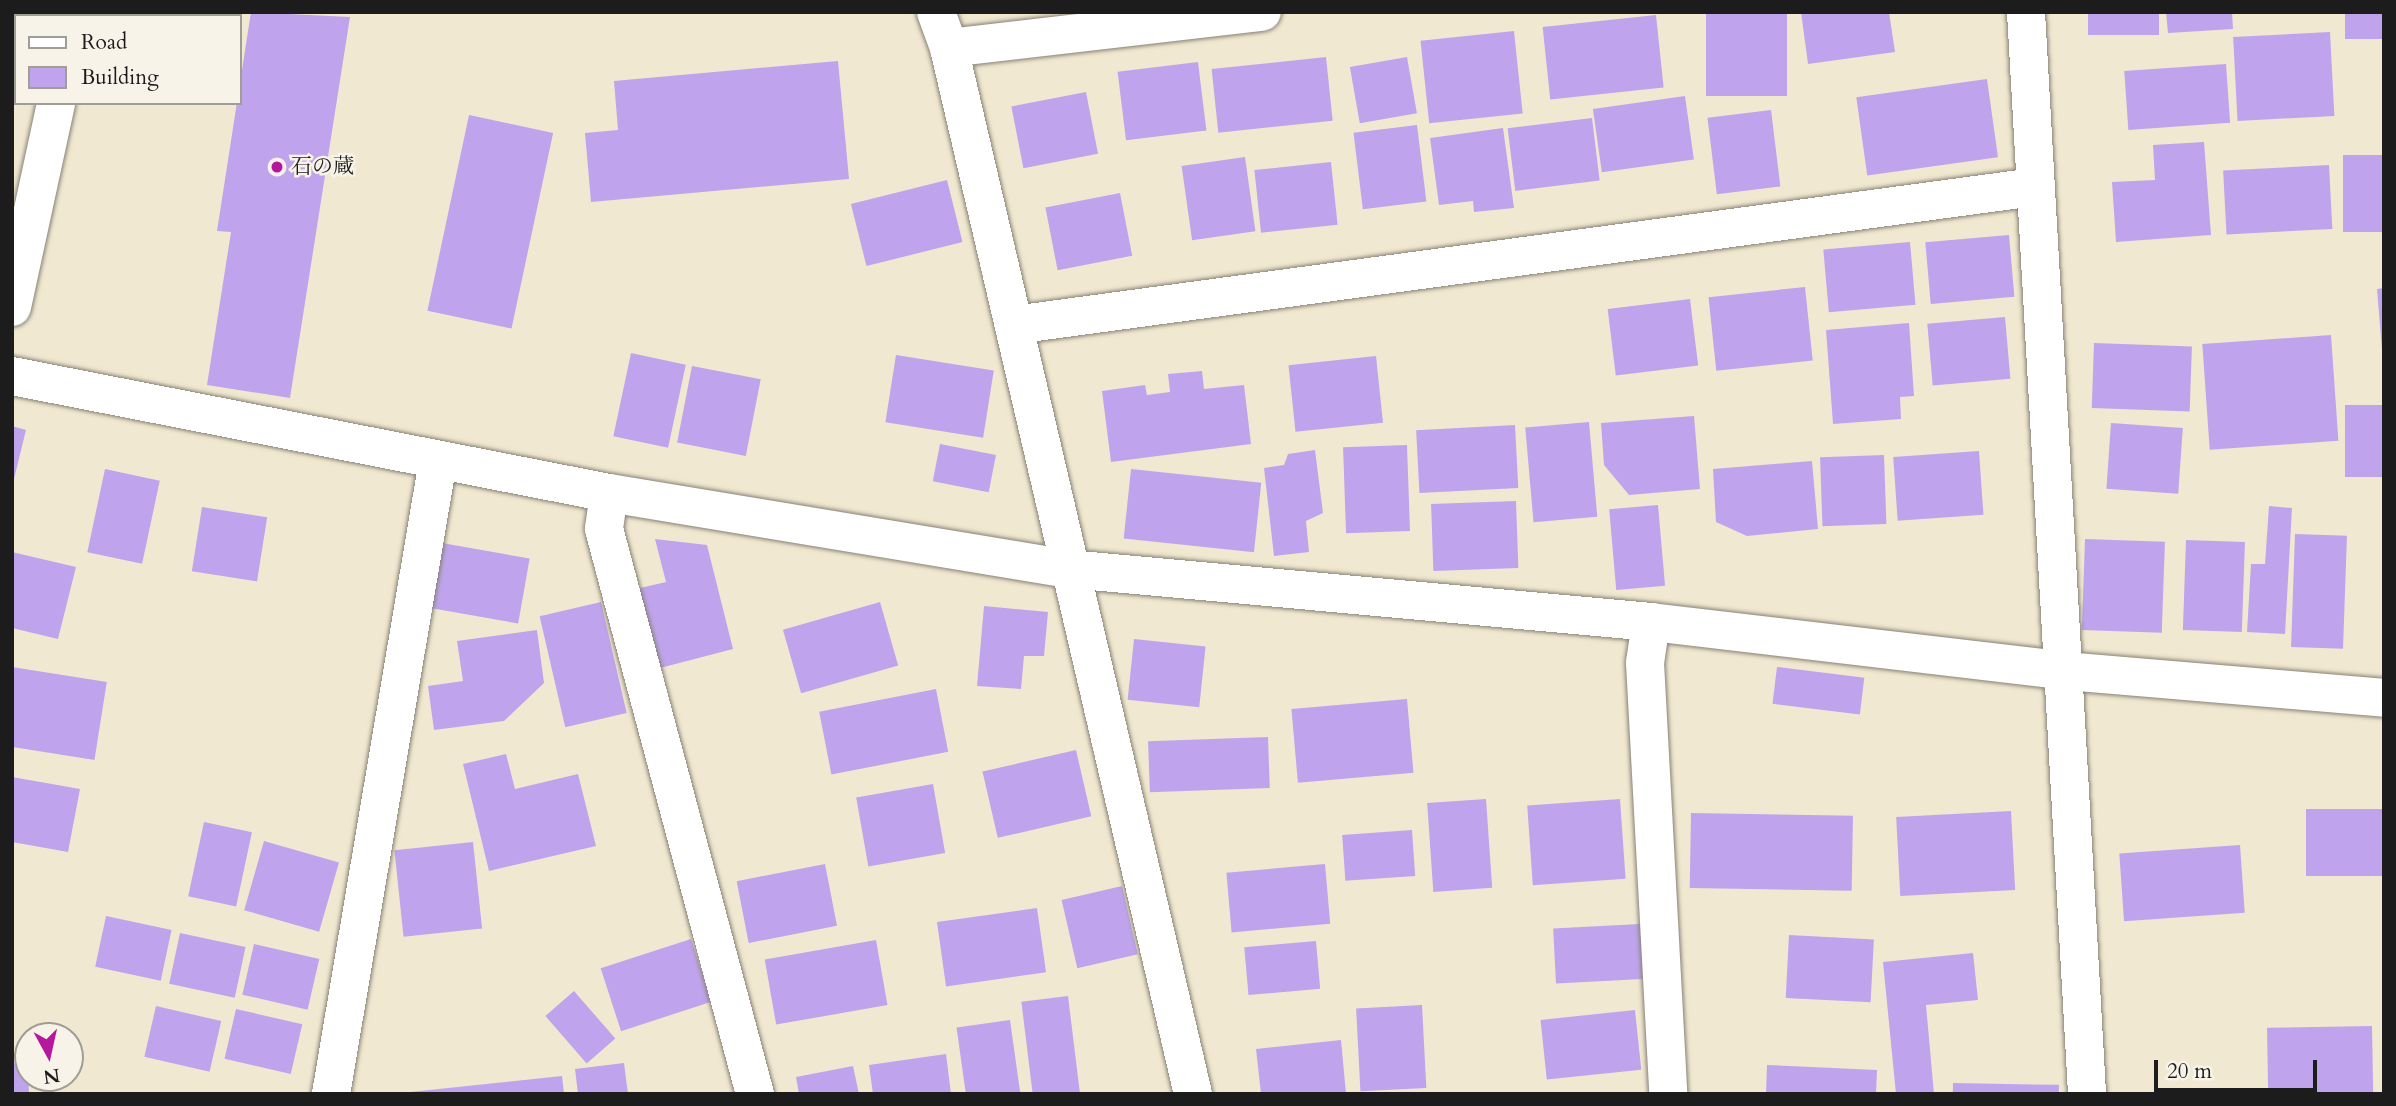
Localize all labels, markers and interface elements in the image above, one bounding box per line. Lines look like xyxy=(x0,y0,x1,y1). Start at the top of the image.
legend xyxy=(14,14,242,105)
text: Road xyxy=(81,28,127,57)
text: Building xyxy=(81,63,159,92)
place label: 石の蔵 xyxy=(291,154,354,180)
marker: 石の蔵 xyxy=(269,159,285,175)
north arrow xyxy=(14,1022,84,1092)
scale bar xyxy=(2158,1046,2321,1090)
text: 20 m xyxy=(2167,1057,2212,1086)
text: N xyxy=(42,1062,62,1090)

